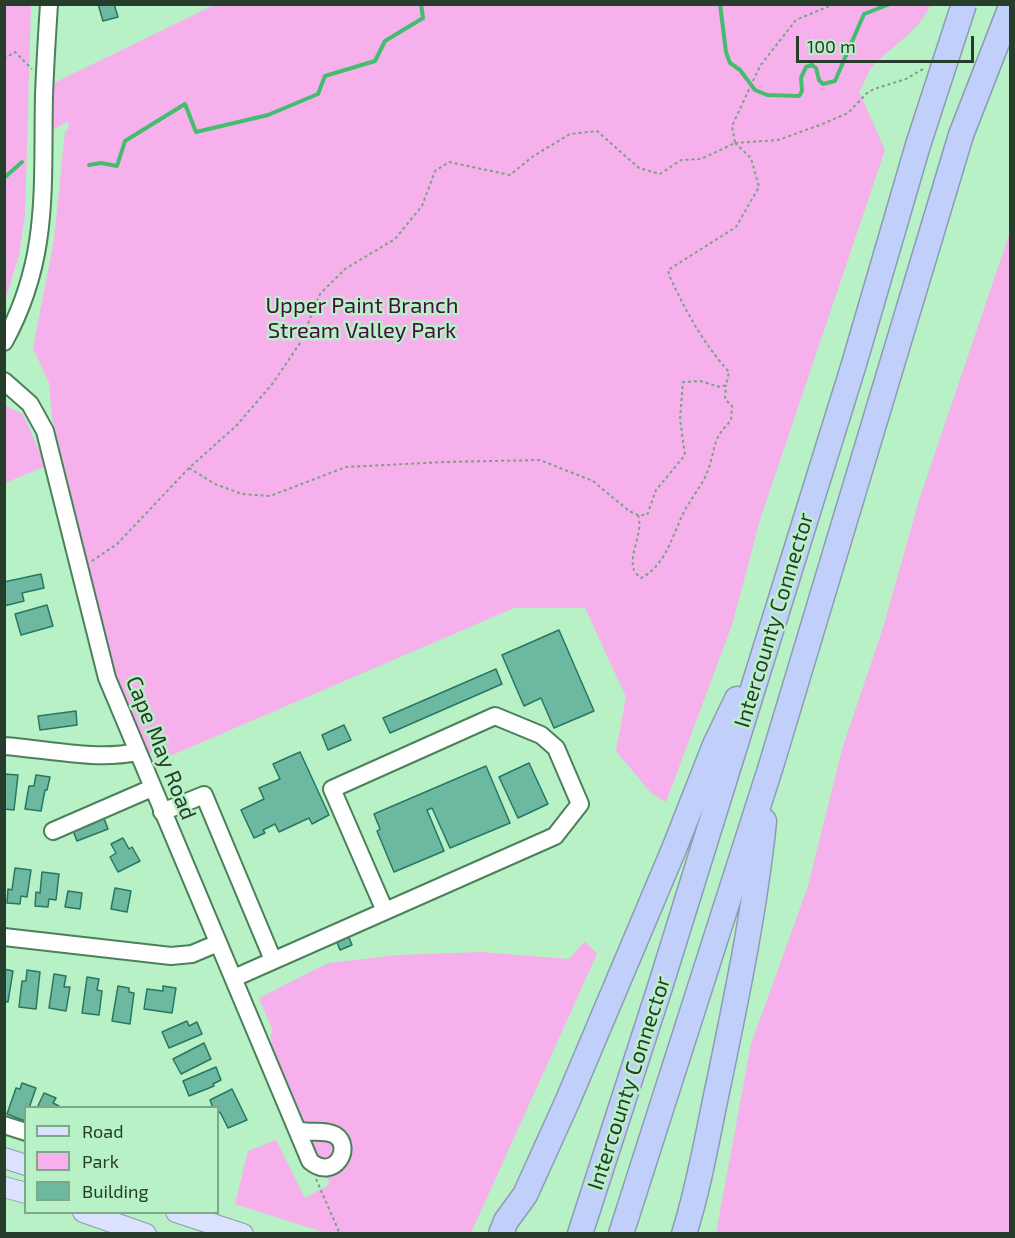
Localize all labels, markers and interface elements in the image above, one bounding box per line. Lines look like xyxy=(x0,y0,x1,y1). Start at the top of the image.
scale bar xyxy=(799,24,978,62)
text: 100 m xyxy=(807,35,856,57)
park label: Upper Paint Branch Stream Valley Park xyxy=(265,293,459,344)
street label: Intercounty Connector xyxy=(729,509,819,731)
street label: Cape May Road xyxy=(120,672,202,824)
street label: Intercounty Connector xyxy=(582,973,676,1193)
legend xyxy=(24,1106,219,1214)
text: Road xyxy=(82,1120,123,1142)
text: Park xyxy=(82,1150,119,1172)
text: Building xyxy=(82,1180,149,1202)

